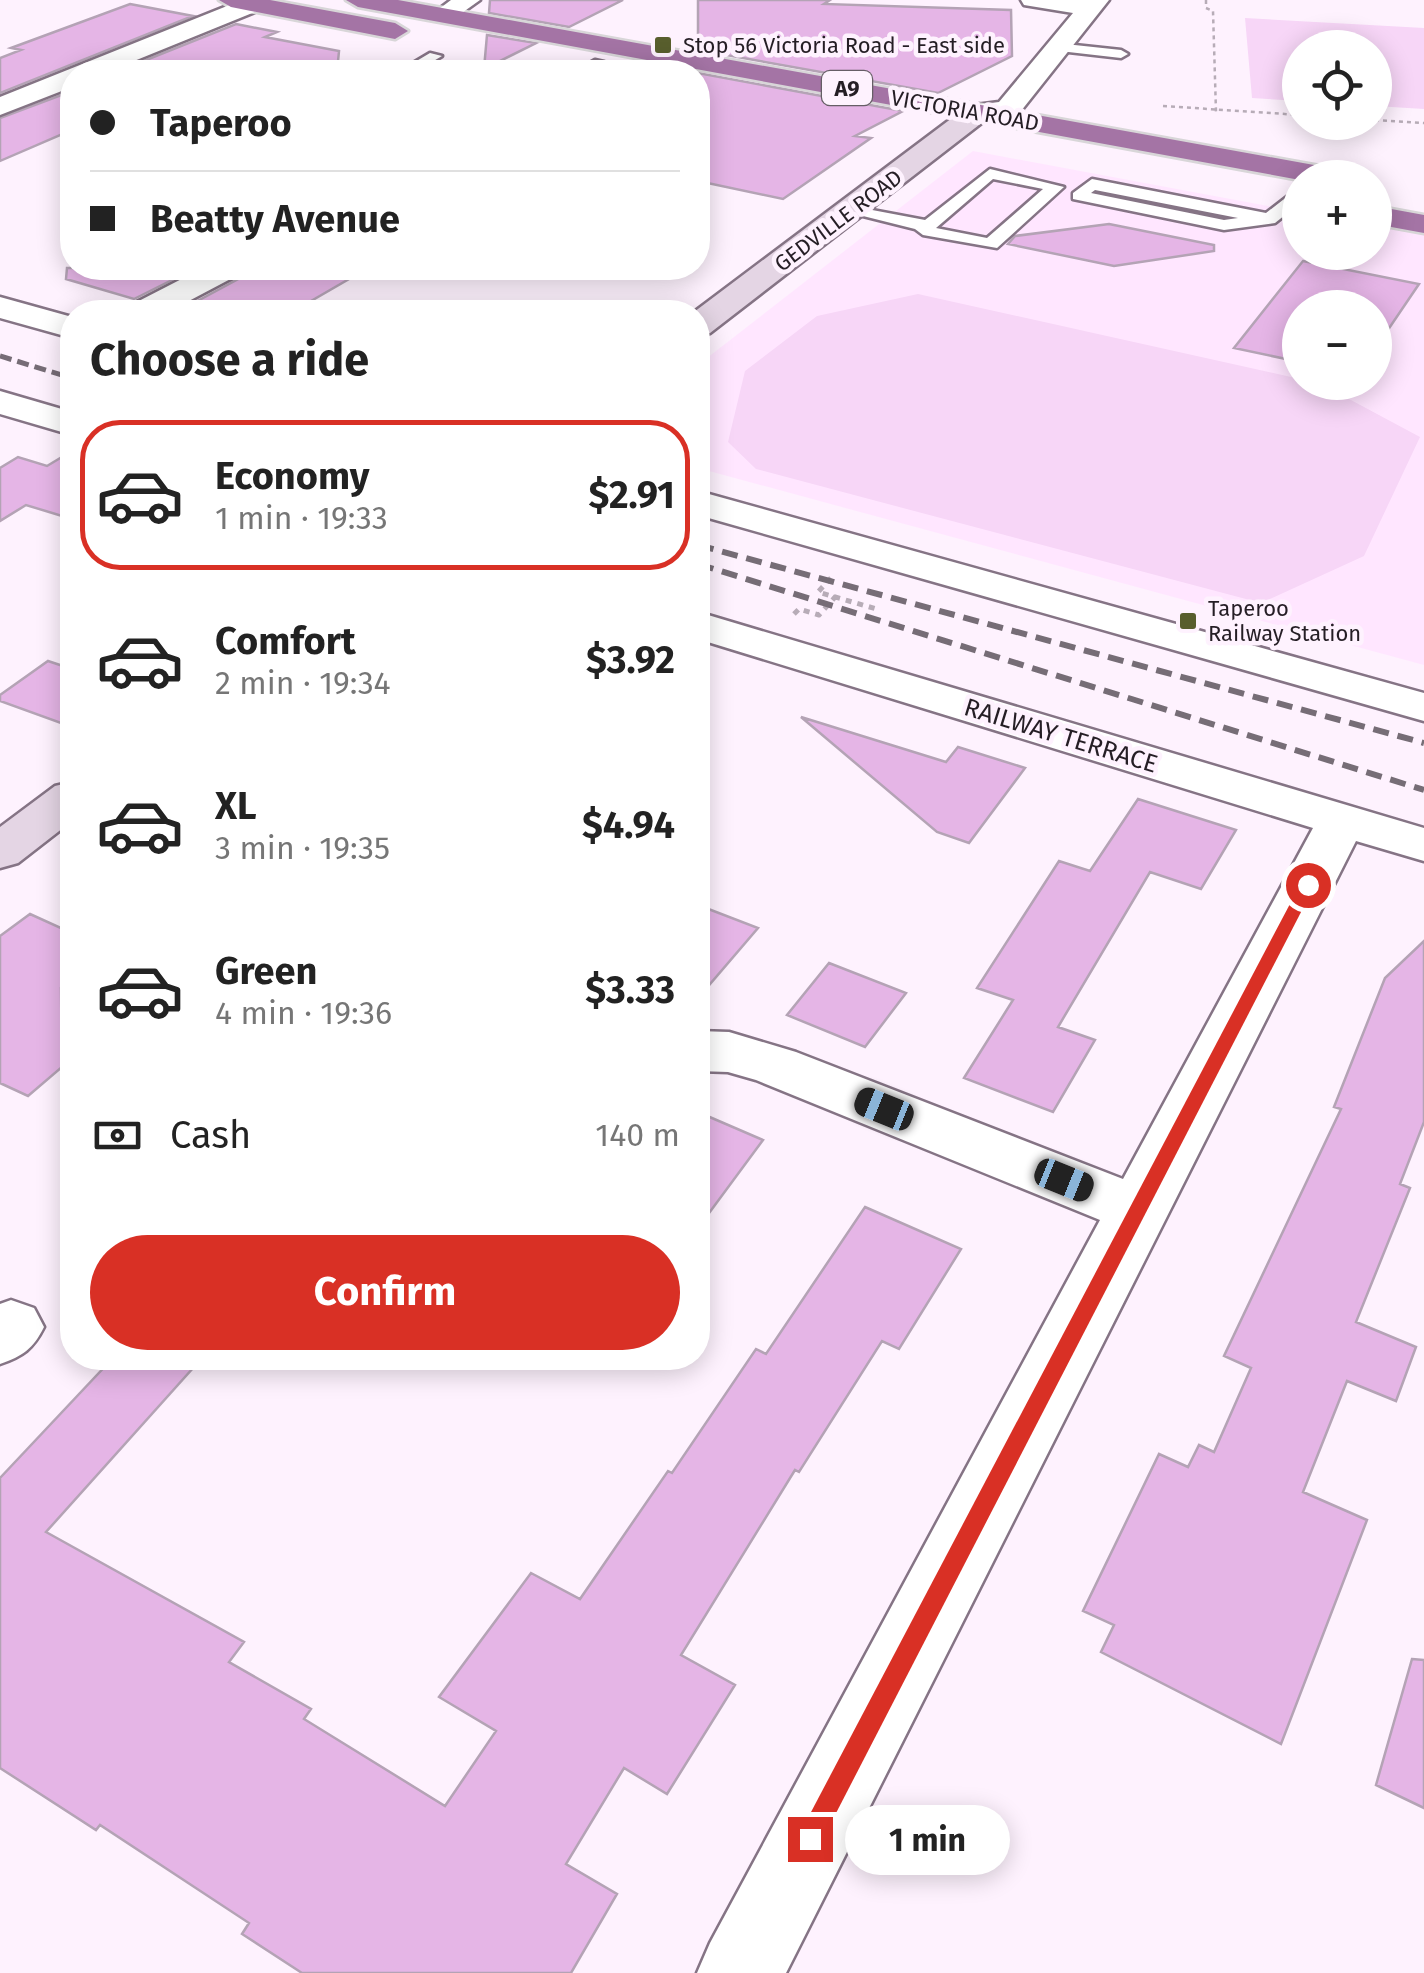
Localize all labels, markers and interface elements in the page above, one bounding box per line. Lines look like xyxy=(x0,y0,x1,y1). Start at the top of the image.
map controls xyxy=(1282,30,1392,400)
button: locate xyxy=(1282,30,1392,140)
place label: Stop 56 Victoria Road - East side xyxy=(683,32,1005,59)
marker: Stop 56 Victoria Road - East side xyxy=(652,34,674,56)
road number: A9 xyxy=(822,71,872,105)
street label: VICTORIA ROAD xyxy=(889,84,1041,137)
text: Taperoo xyxy=(150,100,292,146)
button: + xyxy=(1282,160,1392,270)
street label: GEDVILLE ROAD xyxy=(769,164,907,277)
text: Beatty Avenue xyxy=(150,196,400,242)
button: − xyxy=(1282,290,1392,400)
text: Choose a ride xyxy=(90,333,369,387)
icon: car xyxy=(95,450,185,540)
text: Economy xyxy=(215,453,370,499)
text: $2.91 xyxy=(588,472,675,518)
text: 1 min · 19:33 xyxy=(215,499,388,537)
place label: Taperoo Railway Station xyxy=(1208,595,1361,647)
marker: Taperoo Railway Station xyxy=(1177,610,1199,632)
icon: car xyxy=(95,615,185,705)
text: Comfort xyxy=(215,618,356,664)
text: $3.92 xyxy=(586,637,675,683)
text: 2 min · 19:34 xyxy=(215,664,391,702)
street label: RAILWAY TERRACE xyxy=(960,692,1161,780)
icon: car xyxy=(95,780,185,870)
text: XL xyxy=(215,783,257,829)
text: $4.94 xyxy=(582,802,675,848)
text: 3 min · 19:35 xyxy=(215,829,390,867)
route start xyxy=(1286,863,1331,908)
icon: car xyxy=(95,945,185,1035)
text: Green xyxy=(215,948,318,994)
text: $3.33 xyxy=(585,967,675,1013)
text: 4 min · 19:36 xyxy=(215,994,392,1032)
car xyxy=(851,1084,917,1134)
icon: cash xyxy=(90,1108,145,1163)
text: Cash xyxy=(170,1112,251,1158)
text: 140 m xyxy=(595,1116,680,1154)
car xyxy=(1031,1155,1097,1205)
button: Confirm xyxy=(90,1235,680,1350)
callout: 1 min xyxy=(845,1804,1010,1874)
route end xyxy=(788,1817,833,1862)
text: 1 min xyxy=(889,1821,966,1859)

